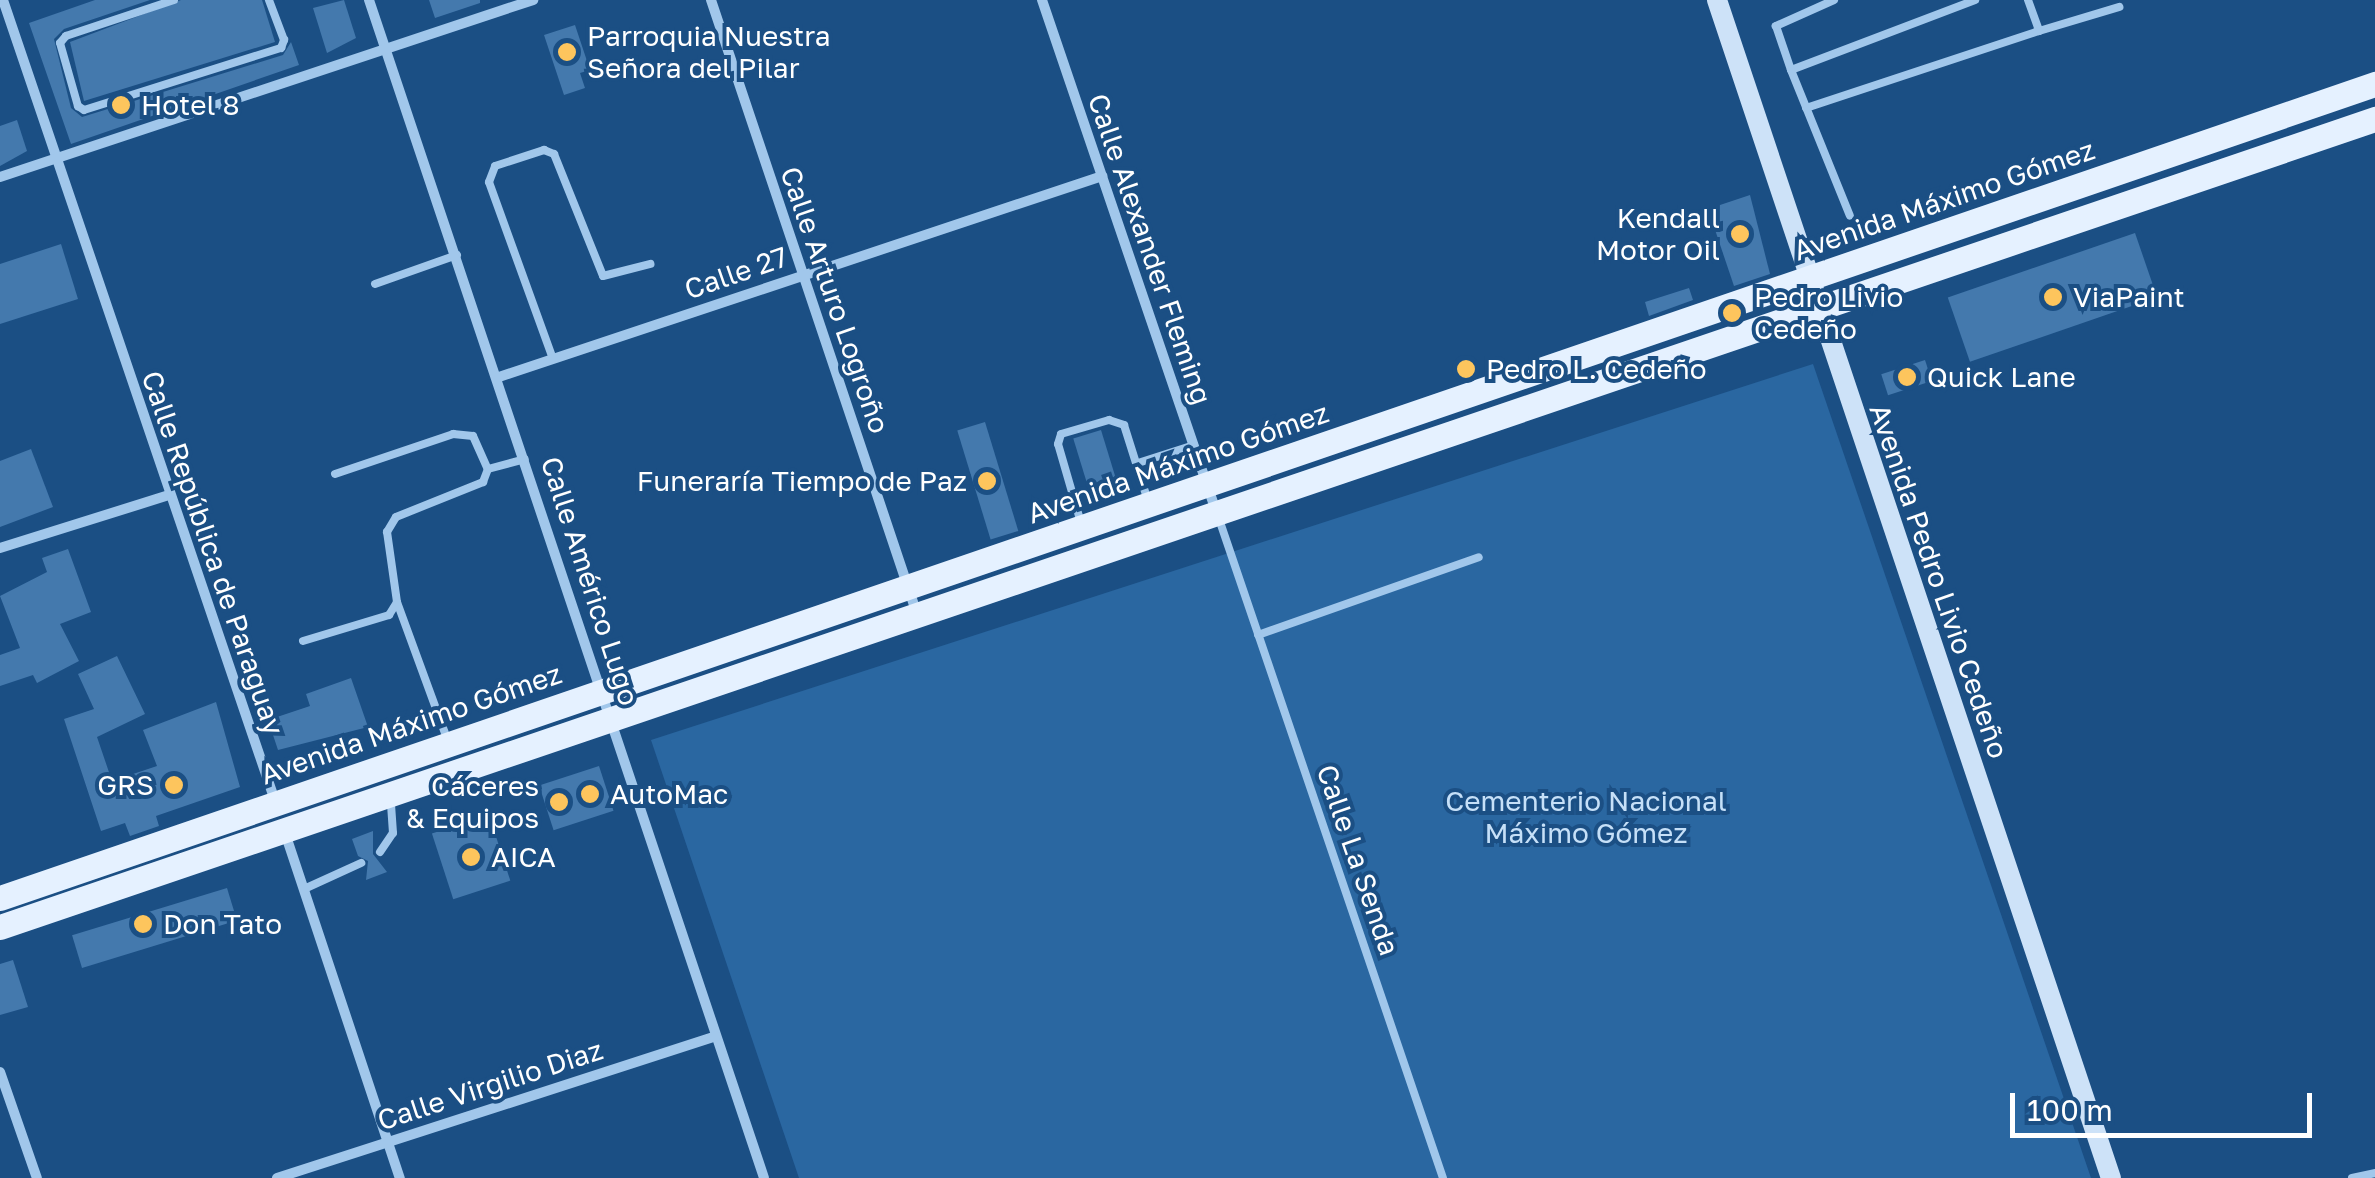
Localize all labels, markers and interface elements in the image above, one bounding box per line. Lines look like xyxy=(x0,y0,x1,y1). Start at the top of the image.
place label: Parroquia Nuestra Señora del Pilar xyxy=(587,19,831,85)
marker: Parroquia Nuestra Señora del Pilar xyxy=(556,41,578,63)
place label: Hotel 8 xyxy=(141,88,240,122)
street label: Calle Alexander Fleming xyxy=(1081,89,1219,409)
marker: Hotel 8 xyxy=(110,94,132,116)
street label: Avenida Máximo Gómez xyxy=(1789,133,2099,267)
street label: Calle Arturo Logroño xyxy=(774,162,896,438)
place label: Kendall Motor Oil xyxy=(1596,201,1720,267)
marker: Kendall Motor Oil xyxy=(1729,223,1751,245)
street label: Calle 27 xyxy=(680,240,792,306)
place label: Pedro Livio Cedeño xyxy=(1754,280,1903,346)
place label: ViaPaint xyxy=(2073,280,2185,314)
marker: ViaPaint xyxy=(2042,286,2064,308)
marker: Pedro Livio Cedeño xyxy=(1719,300,1745,326)
place label: Pedro L. Cedeño xyxy=(1486,352,1707,386)
marker: Pedro L. Cedeño xyxy=(1455,358,1477,380)
place label: Quick Lane xyxy=(1927,360,2076,394)
marker: Quick Lane xyxy=(1896,366,1918,388)
street label: Calle República de Paraguay xyxy=(135,367,291,739)
street label: Avenida Máximo Gómez xyxy=(1023,396,1333,530)
street label: Avenida Pedro Livio Cedeño xyxy=(1862,399,2016,763)
street label: Calle Américo Lugo xyxy=(534,452,646,710)
place label: Funeraría Tiempo de Paz xyxy=(637,464,967,498)
marker: Funeraría Tiempo de Paz xyxy=(976,470,998,492)
street label: Avenida Máximo Gómez xyxy=(256,657,566,791)
street label: Calle La Senda xyxy=(1310,760,1406,960)
place label: GRS xyxy=(97,768,154,802)
place label: Cáceres & Equipos xyxy=(406,769,539,835)
marker: GRS xyxy=(163,774,185,796)
place label: AutoMac xyxy=(610,777,728,811)
marker: AutoMac xyxy=(579,783,601,805)
park label: Cementerio Nacional Máximo Gómez xyxy=(1445,784,1727,850)
marker: Cáceres & Equipos xyxy=(548,791,570,813)
place label: AICA xyxy=(491,840,556,874)
marker: AICA xyxy=(460,846,482,868)
place label: Don Tato xyxy=(163,907,282,941)
marker: Don Tato xyxy=(132,913,154,935)
street label: Calle Virgilio Diaz xyxy=(373,1033,607,1137)
scale bar xyxy=(2015,1073,2318,1135)
text: 100 m xyxy=(2027,1092,2113,1128)

